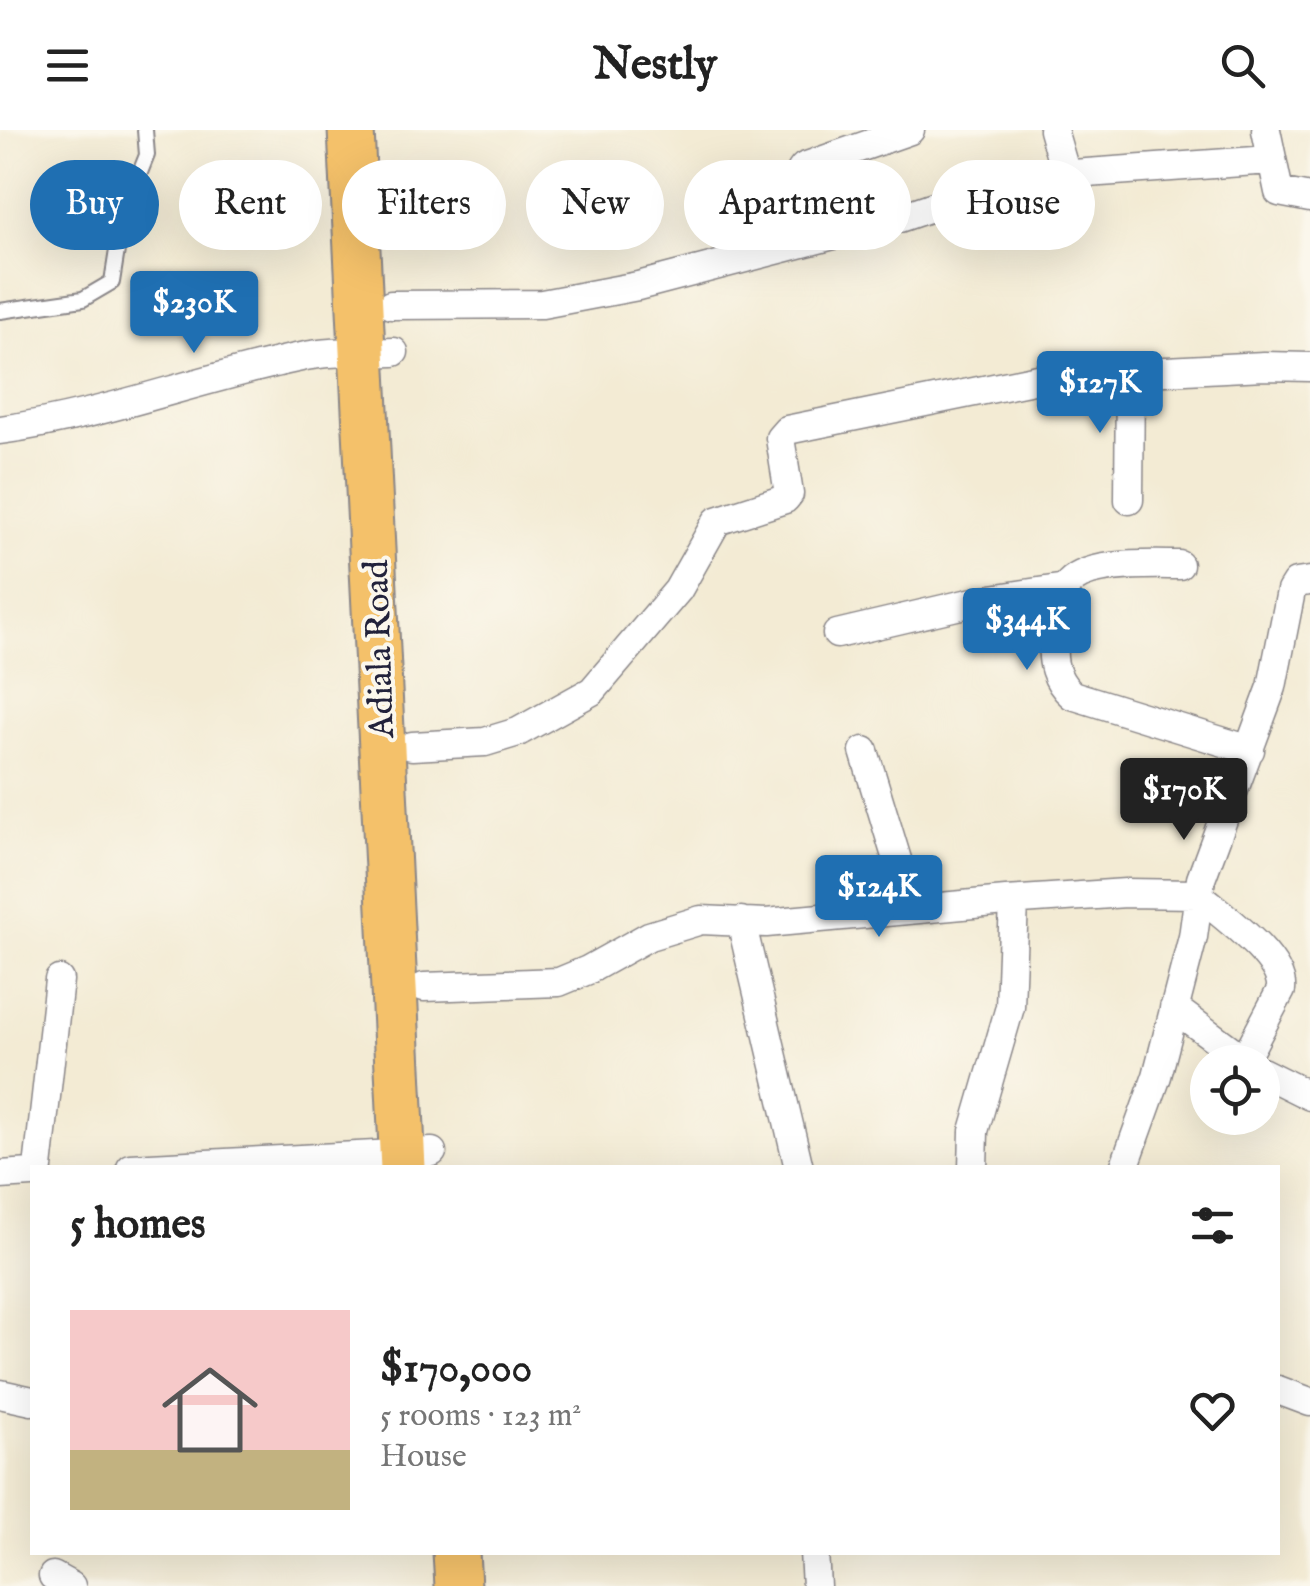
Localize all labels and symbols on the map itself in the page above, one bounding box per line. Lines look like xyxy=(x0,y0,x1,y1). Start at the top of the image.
pin: $230K xyxy=(124,271,264,356)
pin: $127K xyxy=(1030,351,1170,436)
street label: Adiala Road xyxy=(355,559,406,740)
pin: $344K xyxy=(957,588,1097,673)
pin: $170K xyxy=(1114,758,1254,843)
pin: $124K xyxy=(809,855,949,940)

